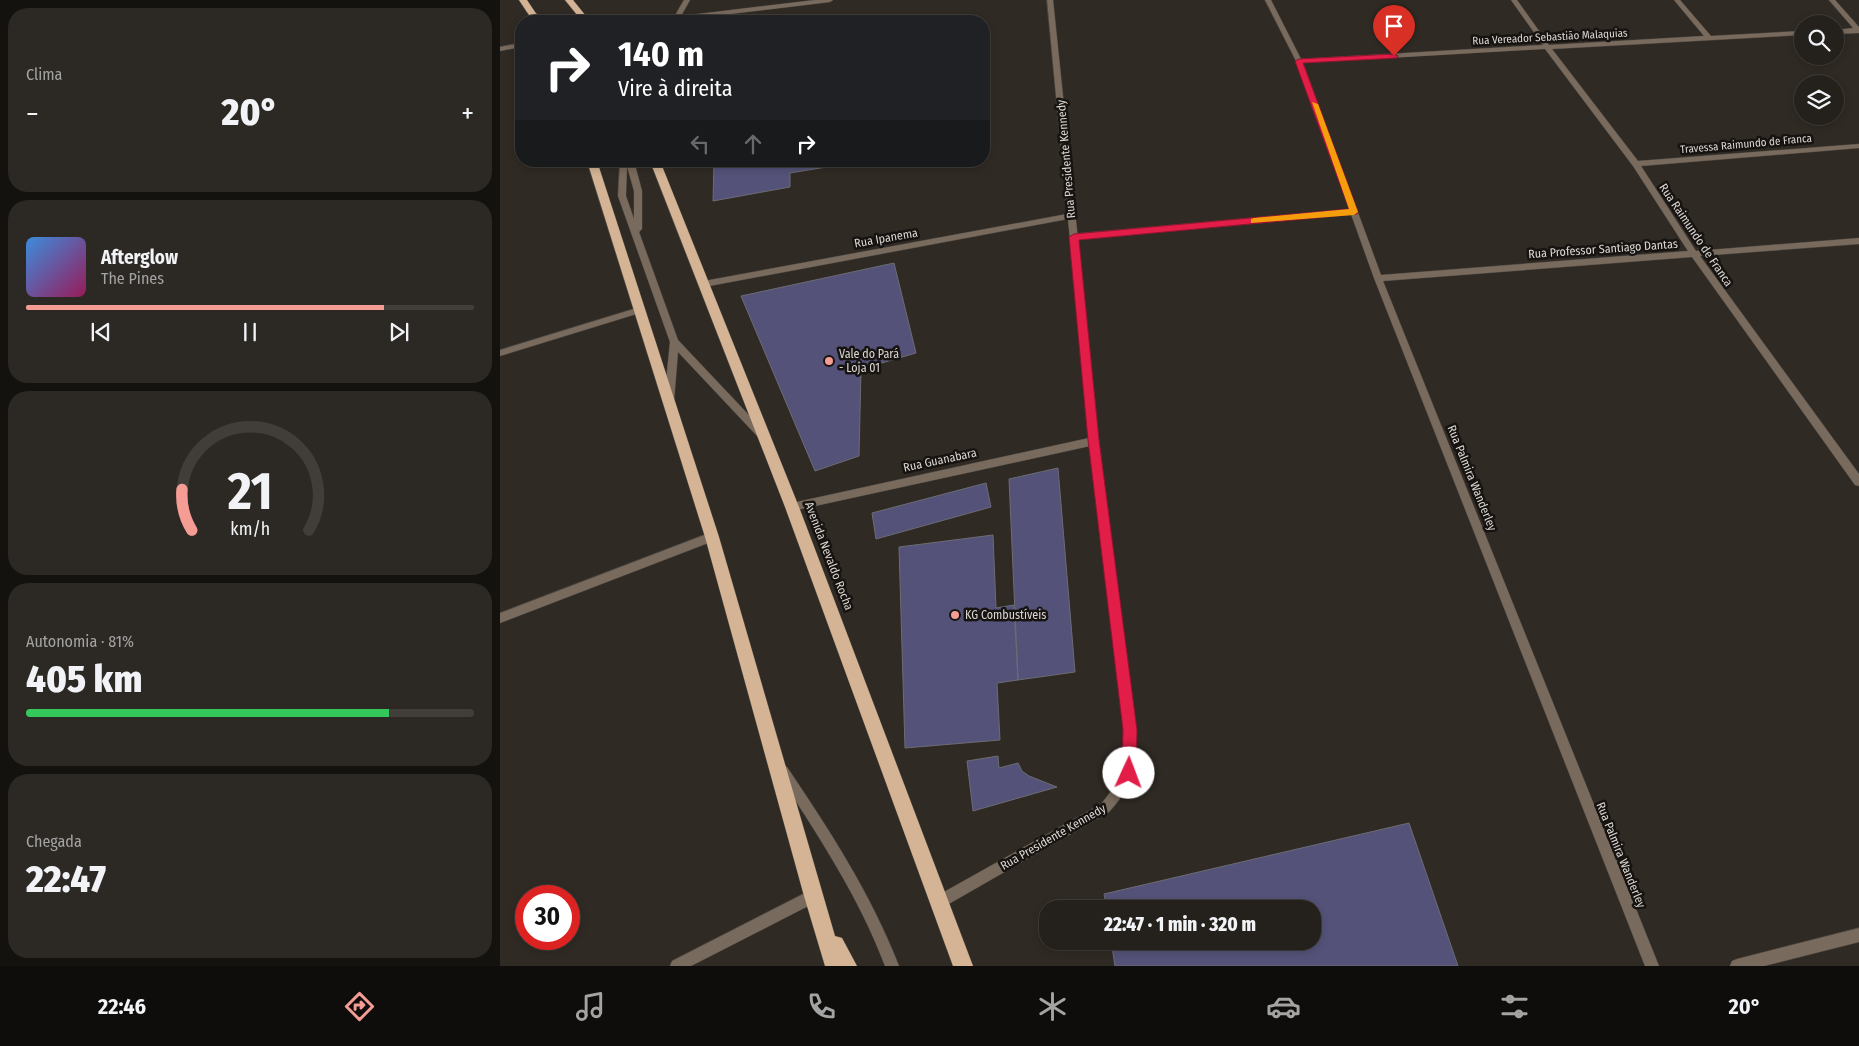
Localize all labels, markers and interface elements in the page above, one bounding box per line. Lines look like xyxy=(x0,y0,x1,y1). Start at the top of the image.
pin xyxy=(1373,5,1415,56)
icon: arrive xyxy=(1380,12,1408,40)
map controls xyxy=(1794,15,1844,125)
button: search xyxy=(1794,15,1844,65)
street label: Rua Vereador Sebastião Malaquias xyxy=(1472,26,1628,48)
text: 140 m xyxy=(618,33,704,75)
icon: right xyxy=(535,35,600,100)
text: Clima xyxy=(26,65,62,84)
text: Vire à direita xyxy=(618,75,732,102)
button: layers xyxy=(1794,75,1844,125)
text: 20° xyxy=(222,89,278,135)
text: − xyxy=(26,97,39,130)
text: + xyxy=(461,97,474,130)
street label: Rua Presidente Kennedy xyxy=(1054,98,1078,219)
icon: left xyxy=(686,130,714,158)
icon: ahead xyxy=(739,130,767,158)
icon: right xyxy=(792,130,820,158)
street label: Travessa Raimundo de Franca xyxy=(1680,132,1812,156)
street label: Rua Raimundo de Franca xyxy=(1656,181,1736,289)
street label: Rua Ipanema xyxy=(853,226,919,250)
street label: Rua Professor Santiago Dantas xyxy=(1528,237,1678,261)
text: Afterglow xyxy=(101,246,178,269)
text: The Pines xyxy=(101,269,164,288)
icon: previous xyxy=(87,318,115,346)
icon: pause xyxy=(236,318,264,346)
icon: next xyxy=(385,318,413,346)
place label: Vale do Pará - Loja 01 xyxy=(839,347,899,375)
marker: Vale do Pará - Loja 01 xyxy=(823,355,835,367)
street label: Rua Palmira Wanderley xyxy=(1444,423,1500,533)
street label: Rua Guanabara xyxy=(902,445,978,475)
text: 21 xyxy=(226,460,273,523)
street label: Avenida Nevaldo Rocha xyxy=(802,500,856,612)
text: km/h xyxy=(230,518,270,540)
place label: KG Combustíveis xyxy=(965,608,1046,622)
marker: KG Combustíveis xyxy=(949,609,961,621)
text: Autonomia · 81% xyxy=(26,632,134,651)
text: 405 km xyxy=(26,656,142,702)
position arrow xyxy=(1102,746,1154,798)
street label: Rua Palmira Wanderley xyxy=(1593,800,1649,910)
street label: Rua Presidente Kennedy xyxy=(998,801,1109,873)
text: Chegada xyxy=(26,832,82,851)
text: 22:47 xyxy=(26,856,106,902)
speed limit sign: 30 xyxy=(515,885,580,950)
text: 22:47 · 1 min · 320 m xyxy=(1104,913,1256,936)
icon: directions xyxy=(342,989,377,1024)
icon: music xyxy=(573,989,608,1024)
icon: phone xyxy=(804,989,839,1024)
icon: climate xyxy=(1035,989,1070,1024)
icon: car xyxy=(1266,989,1301,1024)
icon: filters xyxy=(1497,989,1532,1024)
text: 22:46 xyxy=(98,993,146,1020)
text: 20° xyxy=(1728,993,1761,1020)

